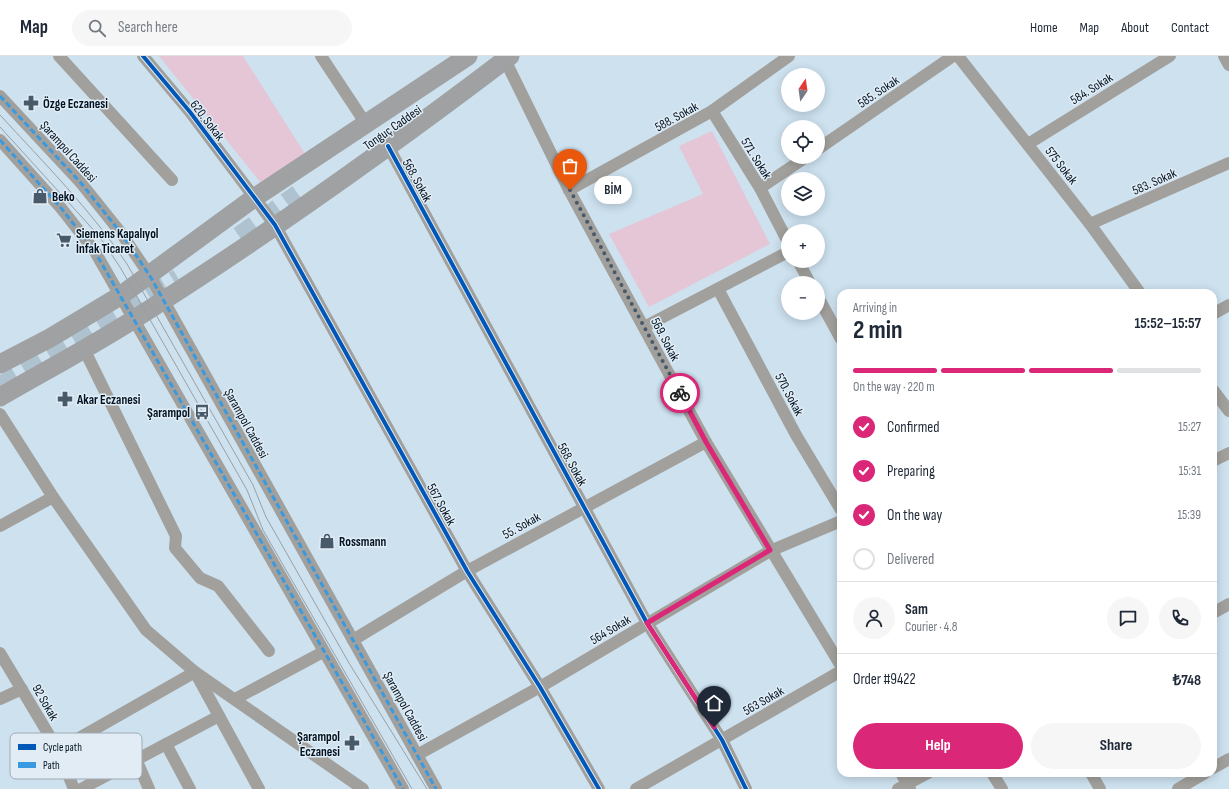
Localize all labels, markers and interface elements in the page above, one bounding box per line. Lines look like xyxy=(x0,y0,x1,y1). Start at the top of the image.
search box xyxy=(72,10,352,46)
text: Map xyxy=(20,16,48,39)
icon: search xyxy=(86,17,108,39)
text: Search here xyxy=(118,18,178,37)
text: Home xyxy=(1030,19,1058,36)
text: Map xyxy=(1080,19,1099,36)
text: About xyxy=(1121,19,1149,36)
text: Contact xyxy=(1171,19,1209,36)
north arrow xyxy=(781,68,825,112)
map controls xyxy=(781,68,825,320)
street label: 584. Sokak xyxy=(1067,70,1116,108)
street label: 585. Sokak xyxy=(855,72,902,111)
pharmacy icon: Özge Eczanesi xyxy=(22,94,40,112)
place label: Özge Eczanesi xyxy=(43,96,108,112)
street label: 620. Sokak xyxy=(187,97,228,144)
street label: 588. Sokak xyxy=(652,98,701,135)
street label: Tonguç Caddesi xyxy=(360,102,425,154)
street label: Şarampol Caddesi xyxy=(37,118,100,186)
button: locate xyxy=(781,120,825,164)
street label: 571. Sokak xyxy=(737,135,775,182)
street label: 575 Sokak xyxy=(1042,144,1081,188)
pin xyxy=(553,149,587,190)
icon: bag xyxy=(559,155,581,177)
street label: 568. Sokak xyxy=(399,156,436,205)
street label: 583. Sokak xyxy=(1130,165,1179,199)
button: layers xyxy=(781,172,825,216)
callout: BİM xyxy=(594,176,632,204)
text: BİM xyxy=(604,182,622,198)
shop icon: Beko xyxy=(31,187,49,205)
place label: Beko xyxy=(52,189,75,205)
button: + xyxy=(781,224,825,268)
place label: Siemens Kapalıyol İnfak Ticaret xyxy=(76,226,159,257)
supermarket icon: Siemens Kapalıyol İnfak Ticaret xyxy=(55,231,73,249)
button: − xyxy=(781,276,825,320)
text: Arriving in xyxy=(853,300,897,316)
text: 15:52–15:57 xyxy=(1134,314,1201,333)
street label: 569. Sokak xyxy=(647,315,683,364)
text: 2 min xyxy=(853,315,903,346)
street label: 570. Sokak xyxy=(771,370,807,419)
courier xyxy=(660,373,700,413)
text: On the way · 220 m xyxy=(853,379,935,395)
icon: bike xyxy=(669,382,691,404)
street label: Şarampol Caddesi xyxy=(220,386,272,461)
pharmacy icon: Akar Eczanesi xyxy=(56,390,74,408)
place label: Akar Eczanesi xyxy=(76,392,141,408)
bus stop icon: Şarampol xyxy=(193,403,211,421)
place label: Şarampol xyxy=(147,405,190,421)
icon: check xyxy=(853,416,875,438)
text: Confirmed xyxy=(887,418,940,437)
text: 15:27 xyxy=(1178,419,1201,435)
street label: 568. Sokak xyxy=(554,440,591,489)
icon: check xyxy=(853,460,875,482)
text: Preparing xyxy=(887,462,935,481)
text: 15:31 xyxy=(1179,463,1201,479)
street label: 567. Sokak xyxy=(423,481,459,528)
icon: check xyxy=(853,504,875,526)
text: On the way xyxy=(887,506,942,525)
text: 15:39 xyxy=(1178,507,1201,523)
street label: 55. Sokak xyxy=(500,509,543,543)
shop icon: Rossmann xyxy=(318,532,336,550)
place label: Rossmann xyxy=(339,534,387,550)
text: Delivered xyxy=(887,550,934,569)
button: person xyxy=(853,597,895,639)
button: chat xyxy=(1107,597,1149,639)
button: phone xyxy=(1159,597,1201,639)
text: Sam xyxy=(905,600,928,619)
street label: 564 Sokak xyxy=(587,612,634,648)
text: Courier · 4.8 xyxy=(905,619,957,635)
street label: Şarampol Caddesi xyxy=(379,669,431,744)
text: Order #9422 xyxy=(853,670,916,689)
text: ₺748 xyxy=(1173,671,1201,690)
street label: 92 Sokak xyxy=(28,682,62,723)
street label: 563 Sokak xyxy=(740,683,787,719)
pin xyxy=(697,686,731,727)
icon: home xyxy=(703,692,725,714)
button: Help xyxy=(853,723,1023,769)
button: Share xyxy=(1031,723,1201,769)
place label: Şarampol Eczanesi xyxy=(297,729,340,760)
legend xyxy=(10,733,142,779)
pharmacy icon: Şarampol Eczanesi xyxy=(343,734,361,752)
text: Cycle path xyxy=(43,741,82,754)
text: Path xyxy=(43,759,60,772)

